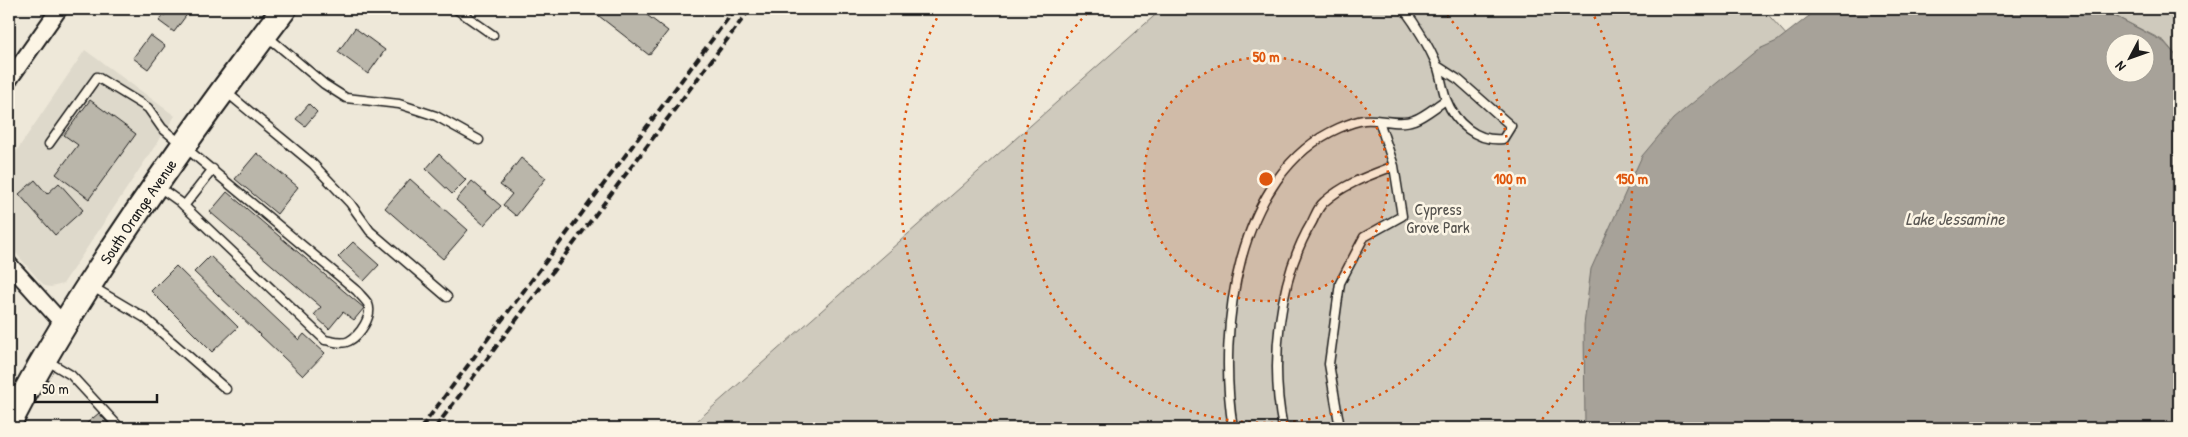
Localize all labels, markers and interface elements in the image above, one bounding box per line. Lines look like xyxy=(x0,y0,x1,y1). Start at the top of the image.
north arrow xyxy=(2106,32,2156,82)
text: 50 m xyxy=(1253,46,1279,67)
text: N xyxy=(2110,57,2129,76)
street label: South Orange Avenue xyxy=(95,154,182,268)
text: 100 m xyxy=(1494,168,1526,189)
text: 150 m xyxy=(1616,168,1648,189)
centre of rings xyxy=(1257,170,1275,188)
park label: Cypress Grove Park xyxy=(1406,198,1470,238)
water label: Lake Jessamine xyxy=(1906,206,2005,231)
scale bar xyxy=(35,372,158,404)
text: 50 m xyxy=(42,378,69,399)

